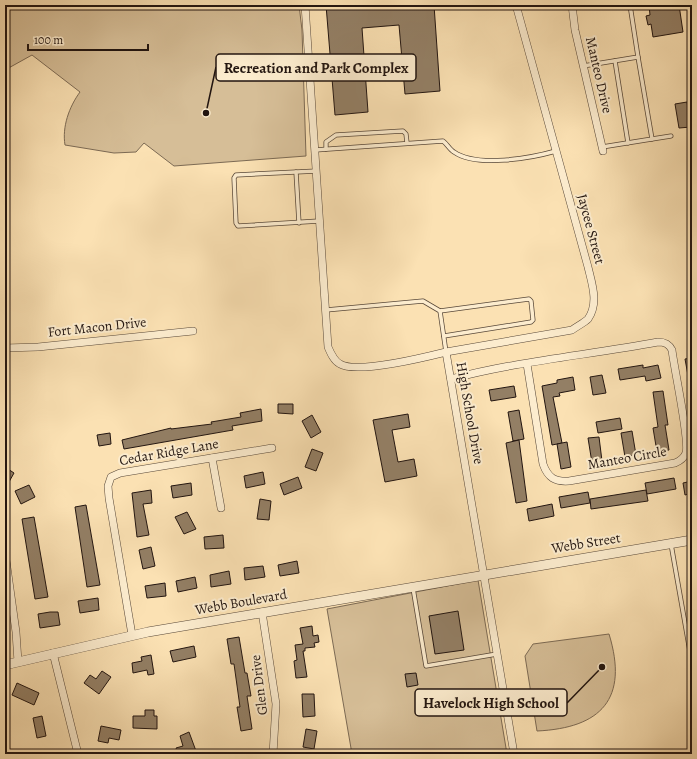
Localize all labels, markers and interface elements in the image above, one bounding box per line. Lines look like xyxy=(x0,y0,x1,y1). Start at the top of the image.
scale bar xyxy=(28,26,148,52)
text: 100 m xyxy=(34,32,63,48)
street label: Manteo Drive xyxy=(581,35,617,115)
callout: Recreation and Park Complex xyxy=(216,54,416,81)
text: Recreation and Park Complex xyxy=(224,58,409,78)
street label: Jaycee Street xyxy=(573,192,610,267)
street label: Fort Macon Drive xyxy=(47,312,147,342)
street label: High School Drive xyxy=(452,360,488,466)
street label: Cedar Ridge Lane xyxy=(118,434,220,470)
street label: Manteo Circle xyxy=(586,442,668,474)
street label: Webb Street xyxy=(549,528,622,558)
street label: Webb Boulevard xyxy=(193,584,289,620)
street label: Glen Drive xyxy=(246,654,272,716)
callout: Havelock High School xyxy=(415,689,567,716)
text: Havelock High School xyxy=(423,693,559,713)

